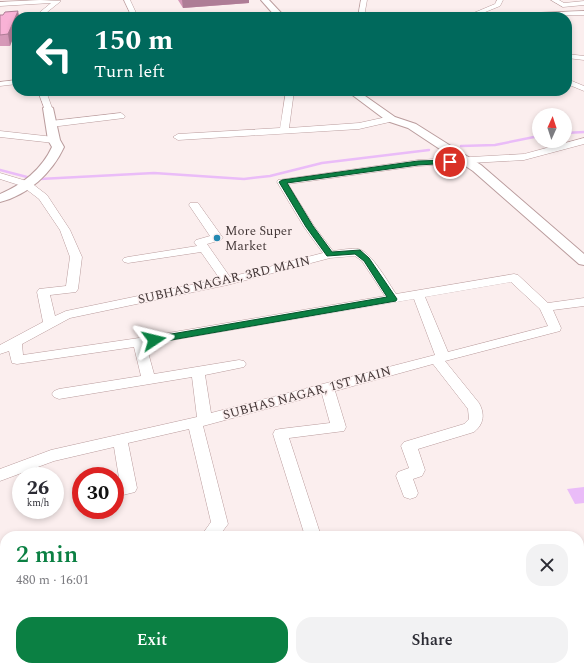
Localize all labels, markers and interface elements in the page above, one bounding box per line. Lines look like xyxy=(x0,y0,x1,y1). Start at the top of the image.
text: 150 m xyxy=(94,19,173,62)
icon: left xyxy=(28,28,80,80)
text: Turn left xyxy=(94,58,165,85)
north arrow xyxy=(532,108,572,148)
map controls xyxy=(532,108,572,148)
pin xyxy=(433,145,467,179)
icon: arrive xyxy=(439,151,461,173)
place label: More Super Market xyxy=(225,221,292,256)
marker: More Super Market xyxy=(212,233,222,243)
street label: SUBHAS NAGAR, 3RD MAIN xyxy=(136,250,312,310)
position arrow xyxy=(133,319,175,361)
street label: SUBHAS NAGAR, 1ST MAIN xyxy=(221,361,393,425)
speed limit sign: 30 xyxy=(72,467,124,519)
text: 26 xyxy=(27,473,49,503)
text: km/h xyxy=(27,495,49,511)
text: 2 min xyxy=(16,537,78,573)
button: close xyxy=(526,544,568,586)
text: 480 m · 16:01 xyxy=(16,570,89,590)
button: Exit xyxy=(16,617,288,663)
button: Share xyxy=(296,617,568,663)

